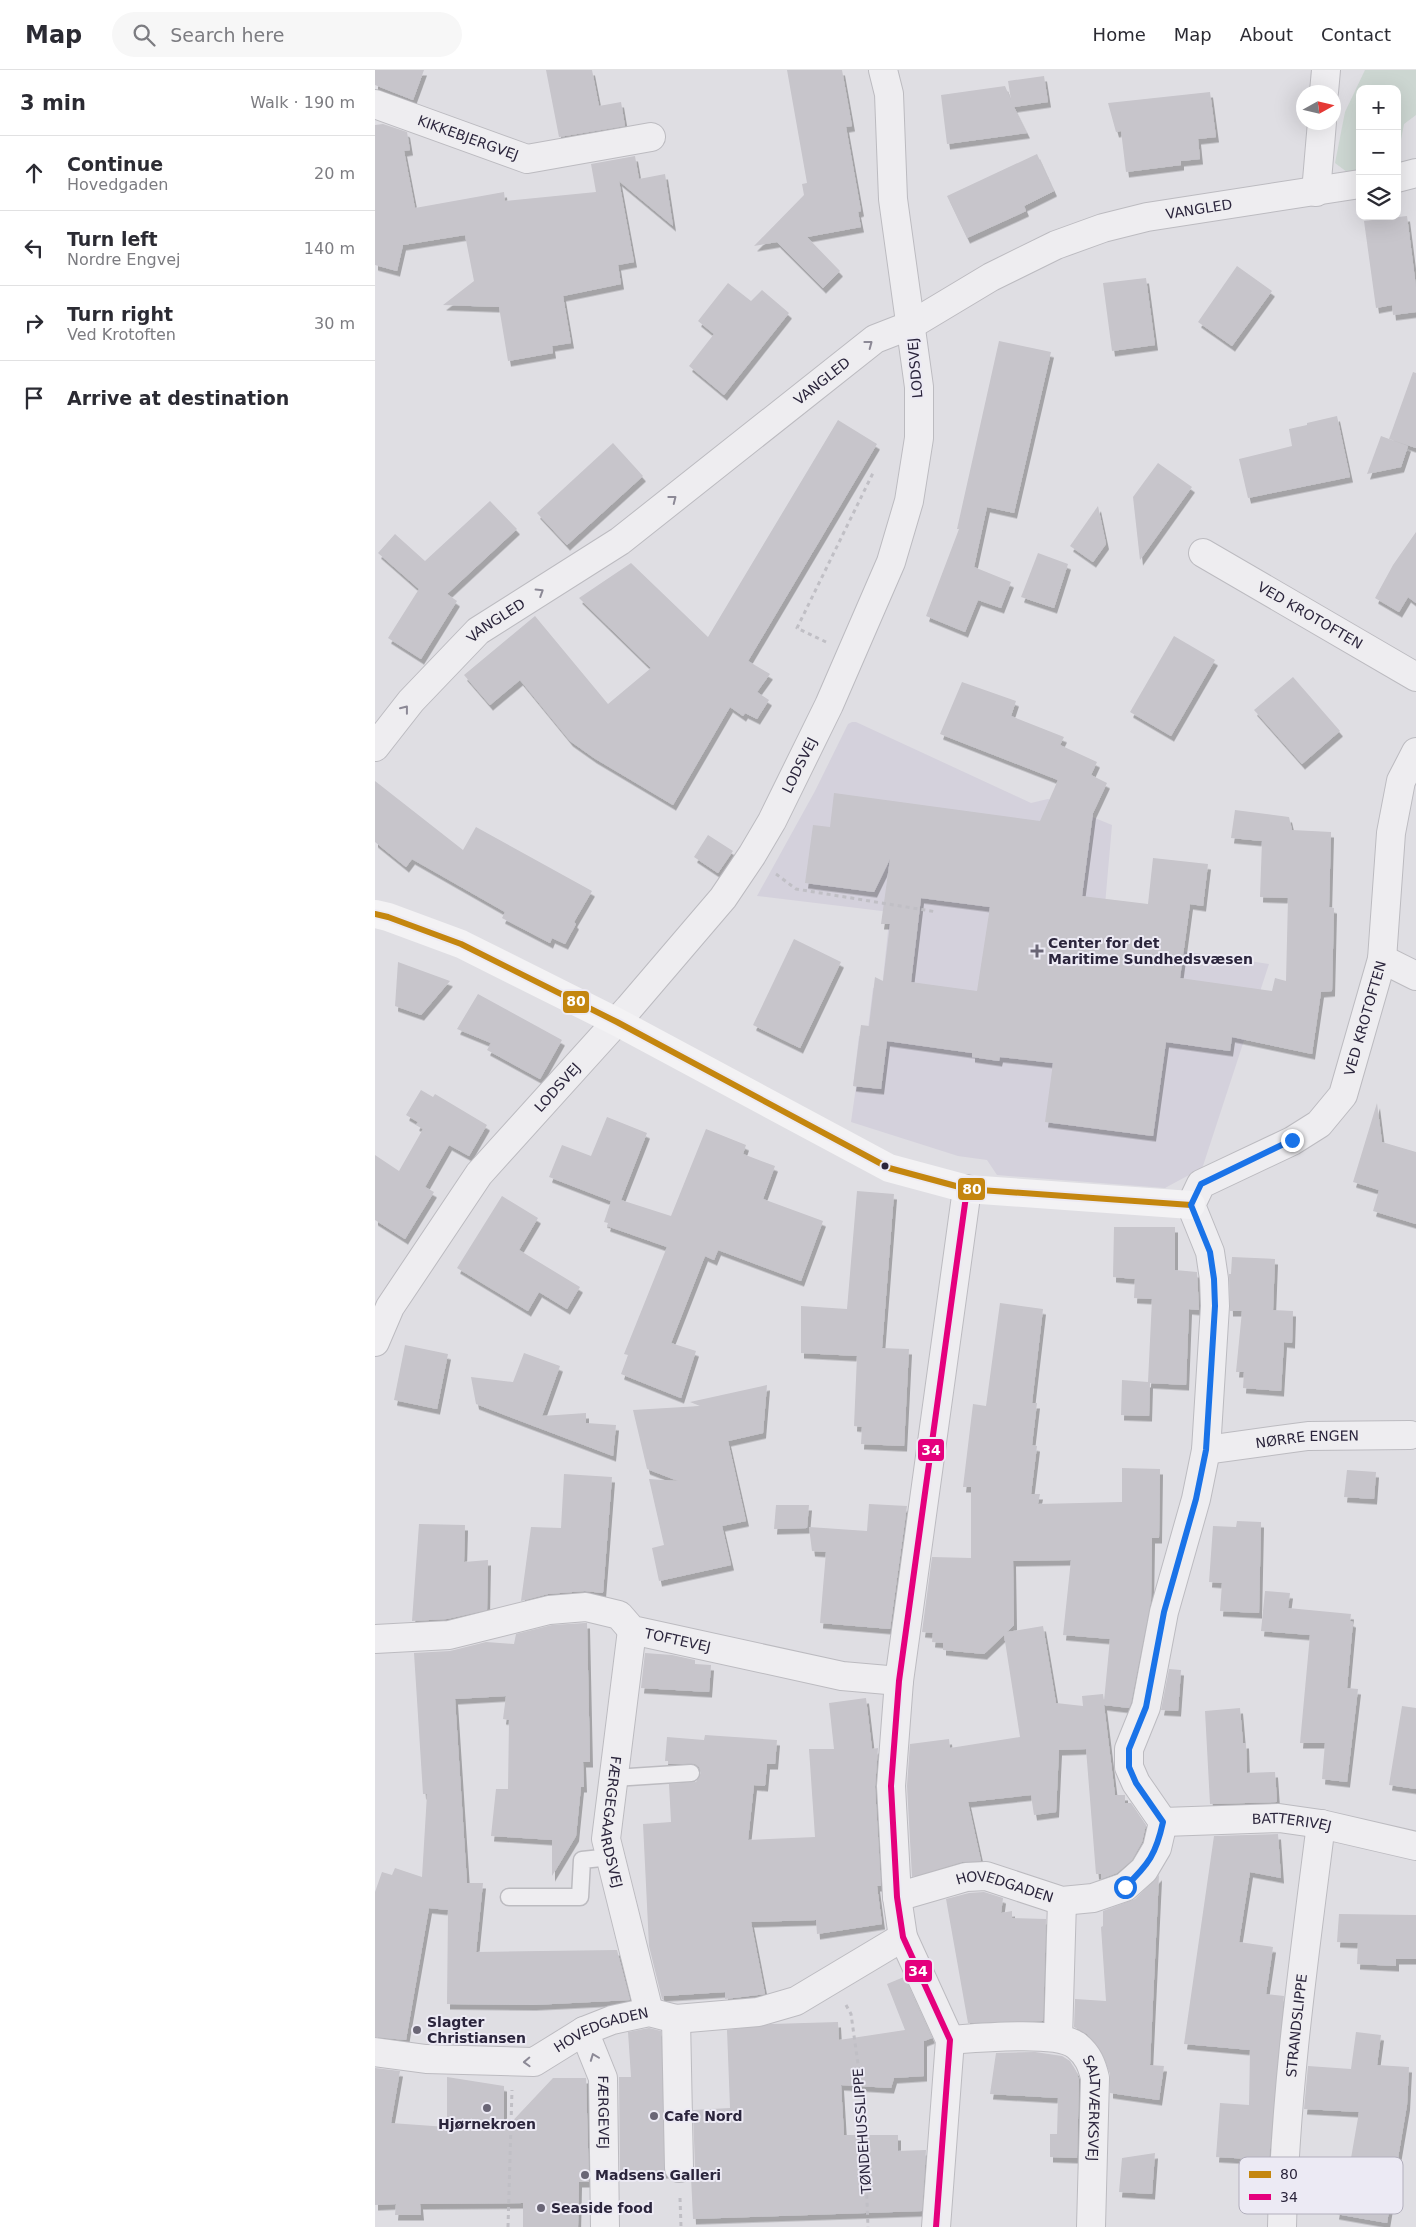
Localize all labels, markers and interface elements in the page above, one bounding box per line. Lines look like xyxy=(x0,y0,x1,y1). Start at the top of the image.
search box xyxy=(112,12,462,57)
text: Map xyxy=(25,21,82,49)
icon: search xyxy=(130,21,158,49)
text: Search here xyxy=(170,24,284,46)
text: Home xyxy=(1093,24,1146,45)
text: Map xyxy=(1174,24,1212,45)
text: About xyxy=(1240,24,1293,45)
text: Contact xyxy=(1321,24,1391,45)
north arrow xyxy=(1296,85,1341,130)
map controls xyxy=(1356,85,1401,220)
button: + xyxy=(1356,85,1401,130)
text: 3 min xyxy=(20,91,86,115)
text: Walk · 190 m xyxy=(250,93,355,112)
street label: KIKKEBJERGVEJ xyxy=(415,112,521,163)
button: − xyxy=(1356,130,1401,175)
text: Continue xyxy=(67,153,163,175)
icon: ahead xyxy=(20,159,48,187)
text: 20 m xyxy=(314,164,355,183)
text: Hovedgaden xyxy=(67,175,168,194)
button: layers xyxy=(1356,175,1401,220)
street label: VANGLED xyxy=(1165,196,1233,222)
text: Turn left xyxy=(67,228,158,250)
icon: left xyxy=(20,234,48,262)
text: 140 m xyxy=(304,239,355,258)
text: Nordre Engvej xyxy=(67,250,181,269)
text: Turn right xyxy=(67,303,173,325)
icon: right xyxy=(20,309,48,337)
text: 30 m xyxy=(314,314,355,333)
text: Ved Krotoften xyxy=(67,325,176,344)
street label: LODSVEJ xyxy=(904,337,926,399)
one-way arrow xyxy=(863,342,872,350)
street label: VANGLED xyxy=(791,354,853,408)
icon: arrive xyxy=(20,384,48,412)
text: Arrive at destination xyxy=(67,387,289,409)
one-way arrow xyxy=(667,497,676,505)
street label: VED KROTOFTEN xyxy=(1255,579,1366,652)
one-way arrow xyxy=(534,589,543,598)
street label: VANGLED xyxy=(463,595,528,646)
one-way arrow xyxy=(399,705,408,715)
street label: LODSVEJ xyxy=(779,734,820,796)
place label: Center for det Maritime Sundhedsvæsen xyxy=(1048,935,1253,967)
marker: Center for det Maritime Sundhedsvæsen xyxy=(1030,944,1044,958)
street label: VED KROTOFTEN xyxy=(1341,959,1389,1078)
line badge: 80 xyxy=(562,990,590,1014)
text: 80 xyxy=(566,993,586,1009)
street label: LODSVEJ xyxy=(531,1059,584,1115)
route end xyxy=(1281,1129,1304,1152)
unlabelled marker xyxy=(880,1161,890,1171)
line badge: 80 xyxy=(957,1177,986,1201)
text: 80 xyxy=(962,1181,982,1197)
street label: NØRRE ENGEN xyxy=(1255,1428,1359,1451)
line badge: 34 xyxy=(917,1438,945,1462)
text: 34 xyxy=(921,1442,941,1458)
street label: TOFTEVEJ xyxy=(642,1625,712,1655)
street label: FÆRGEGAARDSVEJ xyxy=(598,1755,626,1890)
street label: BATTERIVEJ xyxy=(1252,1810,1333,1834)
street label: HOVEDGADEN xyxy=(954,1868,1056,1906)
route start xyxy=(1114,1876,1137,1899)
line badge: 34 xyxy=(904,1959,933,1983)
text: 34 xyxy=(908,1963,928,1979)
street label: STRANDSLIPPE xyxy=(1283,1973,1310,2078)
street label: HOVEDGADEN xyxy=(551,2004,650,2056)
place label: Slagter Christiansen xyxy=(427,2014,526,2046)
marker: Slagter Christiansen xyxy=(411,2024,423,2036)
street label: SALTVÆRKSVEJ xyxy=(1080,2052,1104,2161)
one-way arrow xyxy=(590,2053,601,2062)
one-way arrow xyxy=(522,2056,530,2067)
street label: TØNDEHUSSLIPPE xyxy=(850,2068,874,2195)
street label: FÆRGEVEJ xyxy=(595,2075,612,2149)
marker: Hjørnekroen xyxy=(481,2102,493,2114)
place label: Cafe Nord xyxy=(664,2108,742,2124)
marker: Cafe Nord xyxy=(648,2110,660,2122)
place label: Hjørnekroen xyxy=(438,2116,536,2132)
legend xyxy=(1239,2157,1403,2214)
text: 80 xyxy=(1280,2166,1298,2182)
place label: Madsens Galleri xyxy=(595,2167,721,2183)
marker: Madsens Galleri xyxy=(579,2169,591,2181)
text: 34 xyxy=(1280,2189,1298,2205)
place label: Seaside food xyxy=(551,2200,653,2216)
marker: Seaside food xyxy=(535,2202,547,2214)

